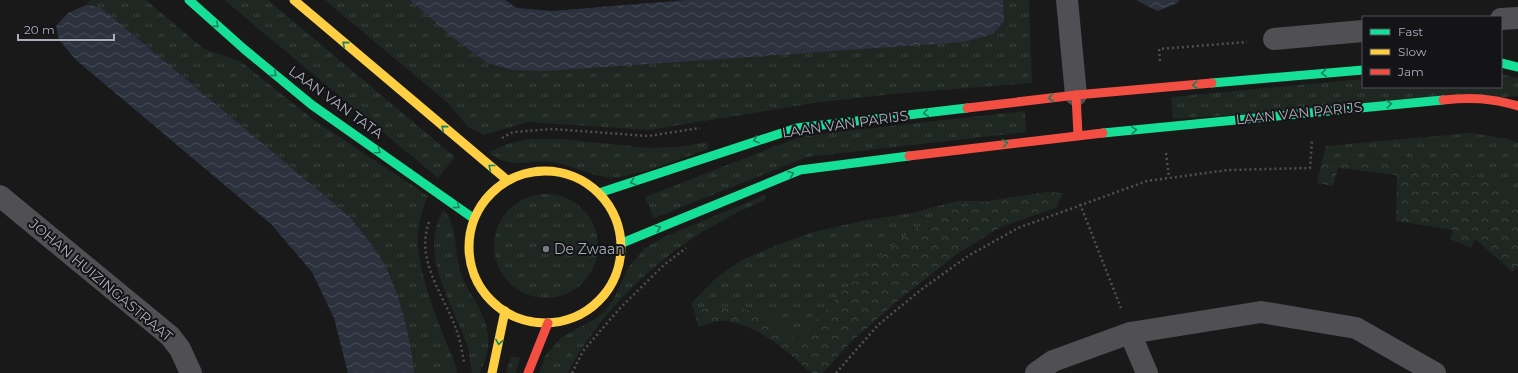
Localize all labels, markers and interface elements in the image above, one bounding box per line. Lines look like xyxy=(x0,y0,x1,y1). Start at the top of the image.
scale bar xyxy=(18,16,114,42)
legend xyxy=(1362,16,1502,88)
one-way arrow xyxy=(211,20,219,27)
text: 20 m xyxy=(24,22,55,37)
text: Fast xyxy=(1398,24,1423,39)
one-way arrow xyxy=(342,41,350,48)
text: Slow xyxy=(1398,44,1427,59)
street label: LAAN VAN TATA xyxy=(285,62,388,143)
text: Jam xyxy=(1397,64,1424,79)
one-way arrow xyxy=(1321,68,1327,77)
one-way arrow xyxy=(269,69,276,76)
one-way arrow xyxy=(1192,80,1198,89)
one-way arrow xyxy=(1048,93,1054,102)
street label: LAAN VAN PARIJS xyxy=(1235,97,1363,129)
one-way arrow xyxy=(1386,100,1392,109)
street label: LAAN VAN PARIJS xyxy=(781,106,909,142)
one-way arrow xyxy=(923,108,929,117)
one-way arrow xyxy=(441,125,449,133)
one-way arrow xyxy=(1131,125,1137,134)
one-way arrow xyxy=(753,135,760,144)
one-way arrow xyxy=(1002,139,1008,148)
one-way arrow xyxy=(374,146,381,153)
one-way arrow xyxy=(488,164,495,171)
one-way arrow xyxy=(787,170,794,178)
one-way arrow xyxy=(630,177,637,185)
one-way arrow xyxy=(452,201,459,208)
street label: JOHAN HUIZINGASTRAAT xyxy=(25,214,176,345)
one-way arrow xyxy=(653,225,661,233)
place label: De Zwaan xyxy=(554,240,625,258)
marker: De Zwaan xyxy=(541,244,551,254)
one-way arrow xyxy=(495,339,504,345)

